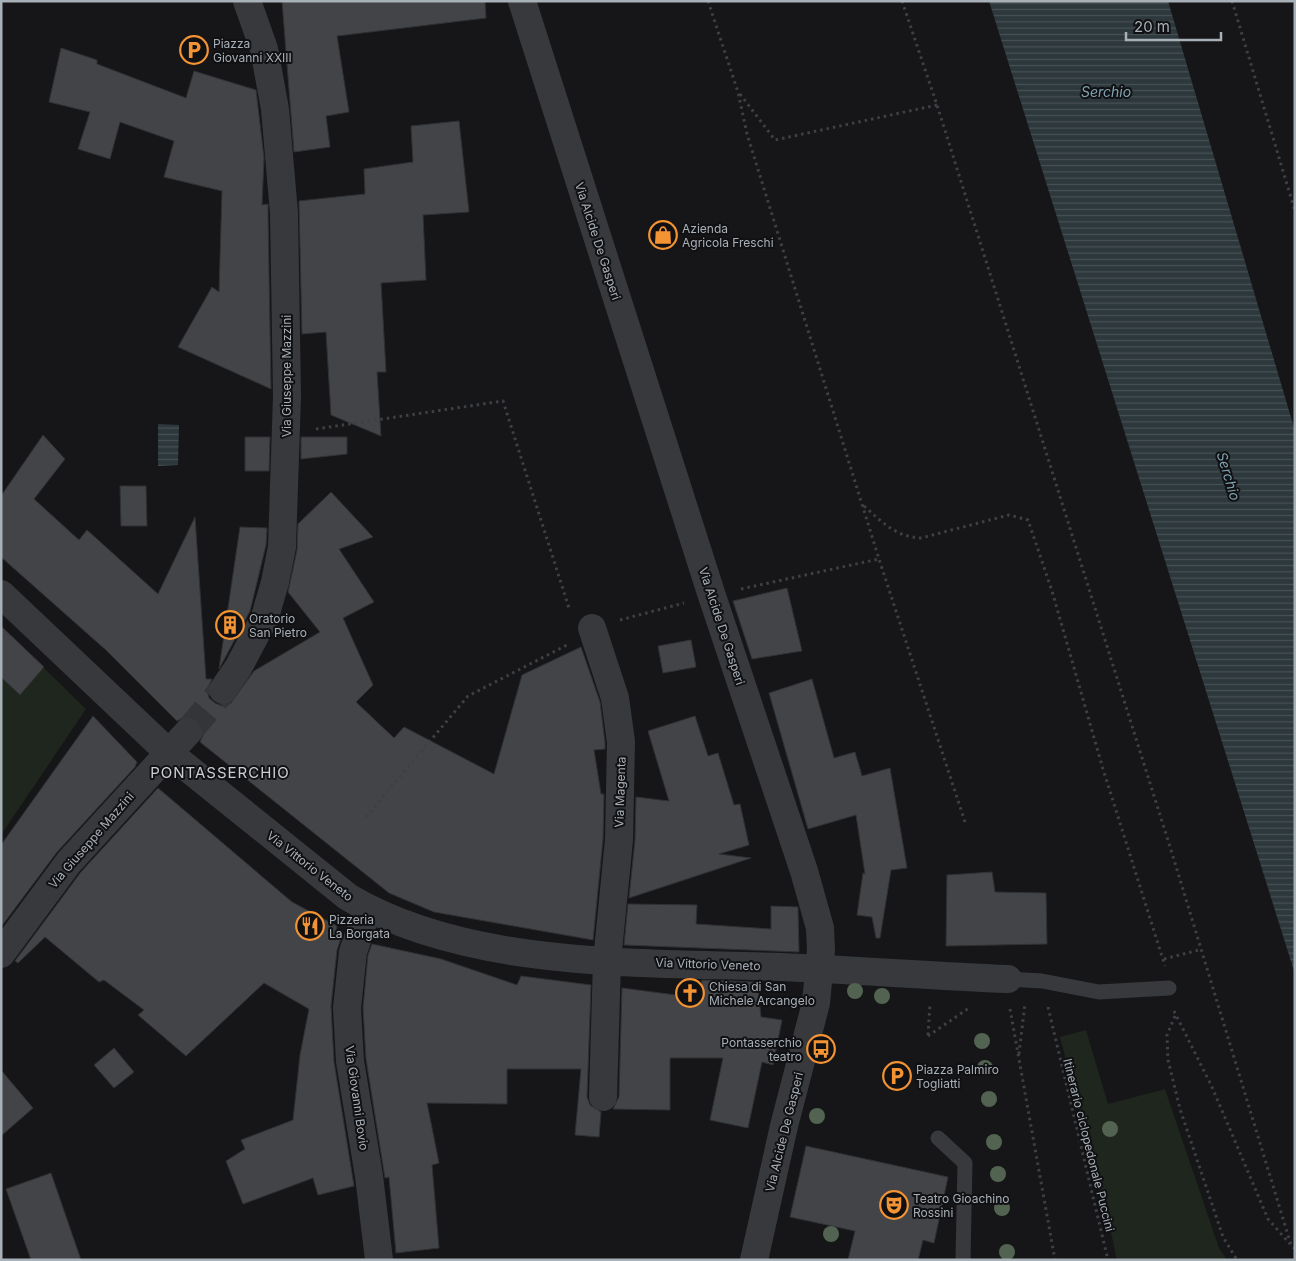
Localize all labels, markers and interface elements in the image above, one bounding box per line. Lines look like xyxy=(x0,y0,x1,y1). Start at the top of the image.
scale bar xyxy=(1126,10,1221,42)
text: 20 m xyxy=(1134,17,1170,36)
parking icon: Piazza Giovanni XXIII xyxy=(179,35,209,65)
place label: Piazza Giovanni XXIII xyxy=(213,36,292,65)
water label: Serchio xyxy=(1081,83,1131,100)
street label: Via Alcide De Gasperi xyxy=(572,180,624,302)
shop icon: Azienda Agricola Freschi xyxy=(648,220,678,250)
place label: Azienda Agricola Freschi xyxy=(682,221,774,250)
street label: Via Giuseppe Mazzini xyxy=(279,315,294,437)
water label: Serchio xyxy=(1214,450,1244,502)
street label: Via Alcide De Gasperi xyxy=(696,565,748,687)
building icon: Oratorio San Pietro xyxy=(215,610,245,640)
place label: Oratorio San Pietro xyxy=(249,611,307,640)
street label: Via Magenta xyxy=(611,756,629,828)
district label: PONTASSERCHIO xyxy=(150,763,290,782)
street label: Via Giuseppe Mazzini xyxy=(45,789,137,891)
street label: Via Vittorio Veneto xyxy=(264,828,356,904)
restaurant icon: Pizzeria La Borgata xyxy=(295,911,325,941)
place label: Pizzeria La Borgata xyxy=(329,912,390,941)
street label: Via Vittorio Veneto xyxy=(655,955,761,973)
church icon: Chiesa di San Michele Arcangelo xyxy=(675,978,705,1008)
place label: Chiesa di San Michele Arcangelo xyxy=(709,979,815,1008)
bus stop icon: Pontasserchio teatro xyxy=(806,1034,836,1064)
place label: Pontasserchio teatro xyxy=(721,1035,802,1064)
street label: Via Giovanni Bovio xyxy=(342,1045,372,1151)
street label: Itinerario ciclopedonale Puccini xyxy=(1060,1057,1118,1233)
parking icon: Piazza Palmiro Togliatti xyxy=(882,1061,912,1091)
place label: Piazza Palmiro Togliatti xyxy=(916,1062,999,1091)
street label: Via Alcide De Gasperi xyxy=(762,1070,806,1193)
theatre icon: Teatro Gioachino Rossini xyxy=(879,1190,909,1220)
place label: Teatro Gioachino Rossini xyxy=(913,1191,1010,1220)

